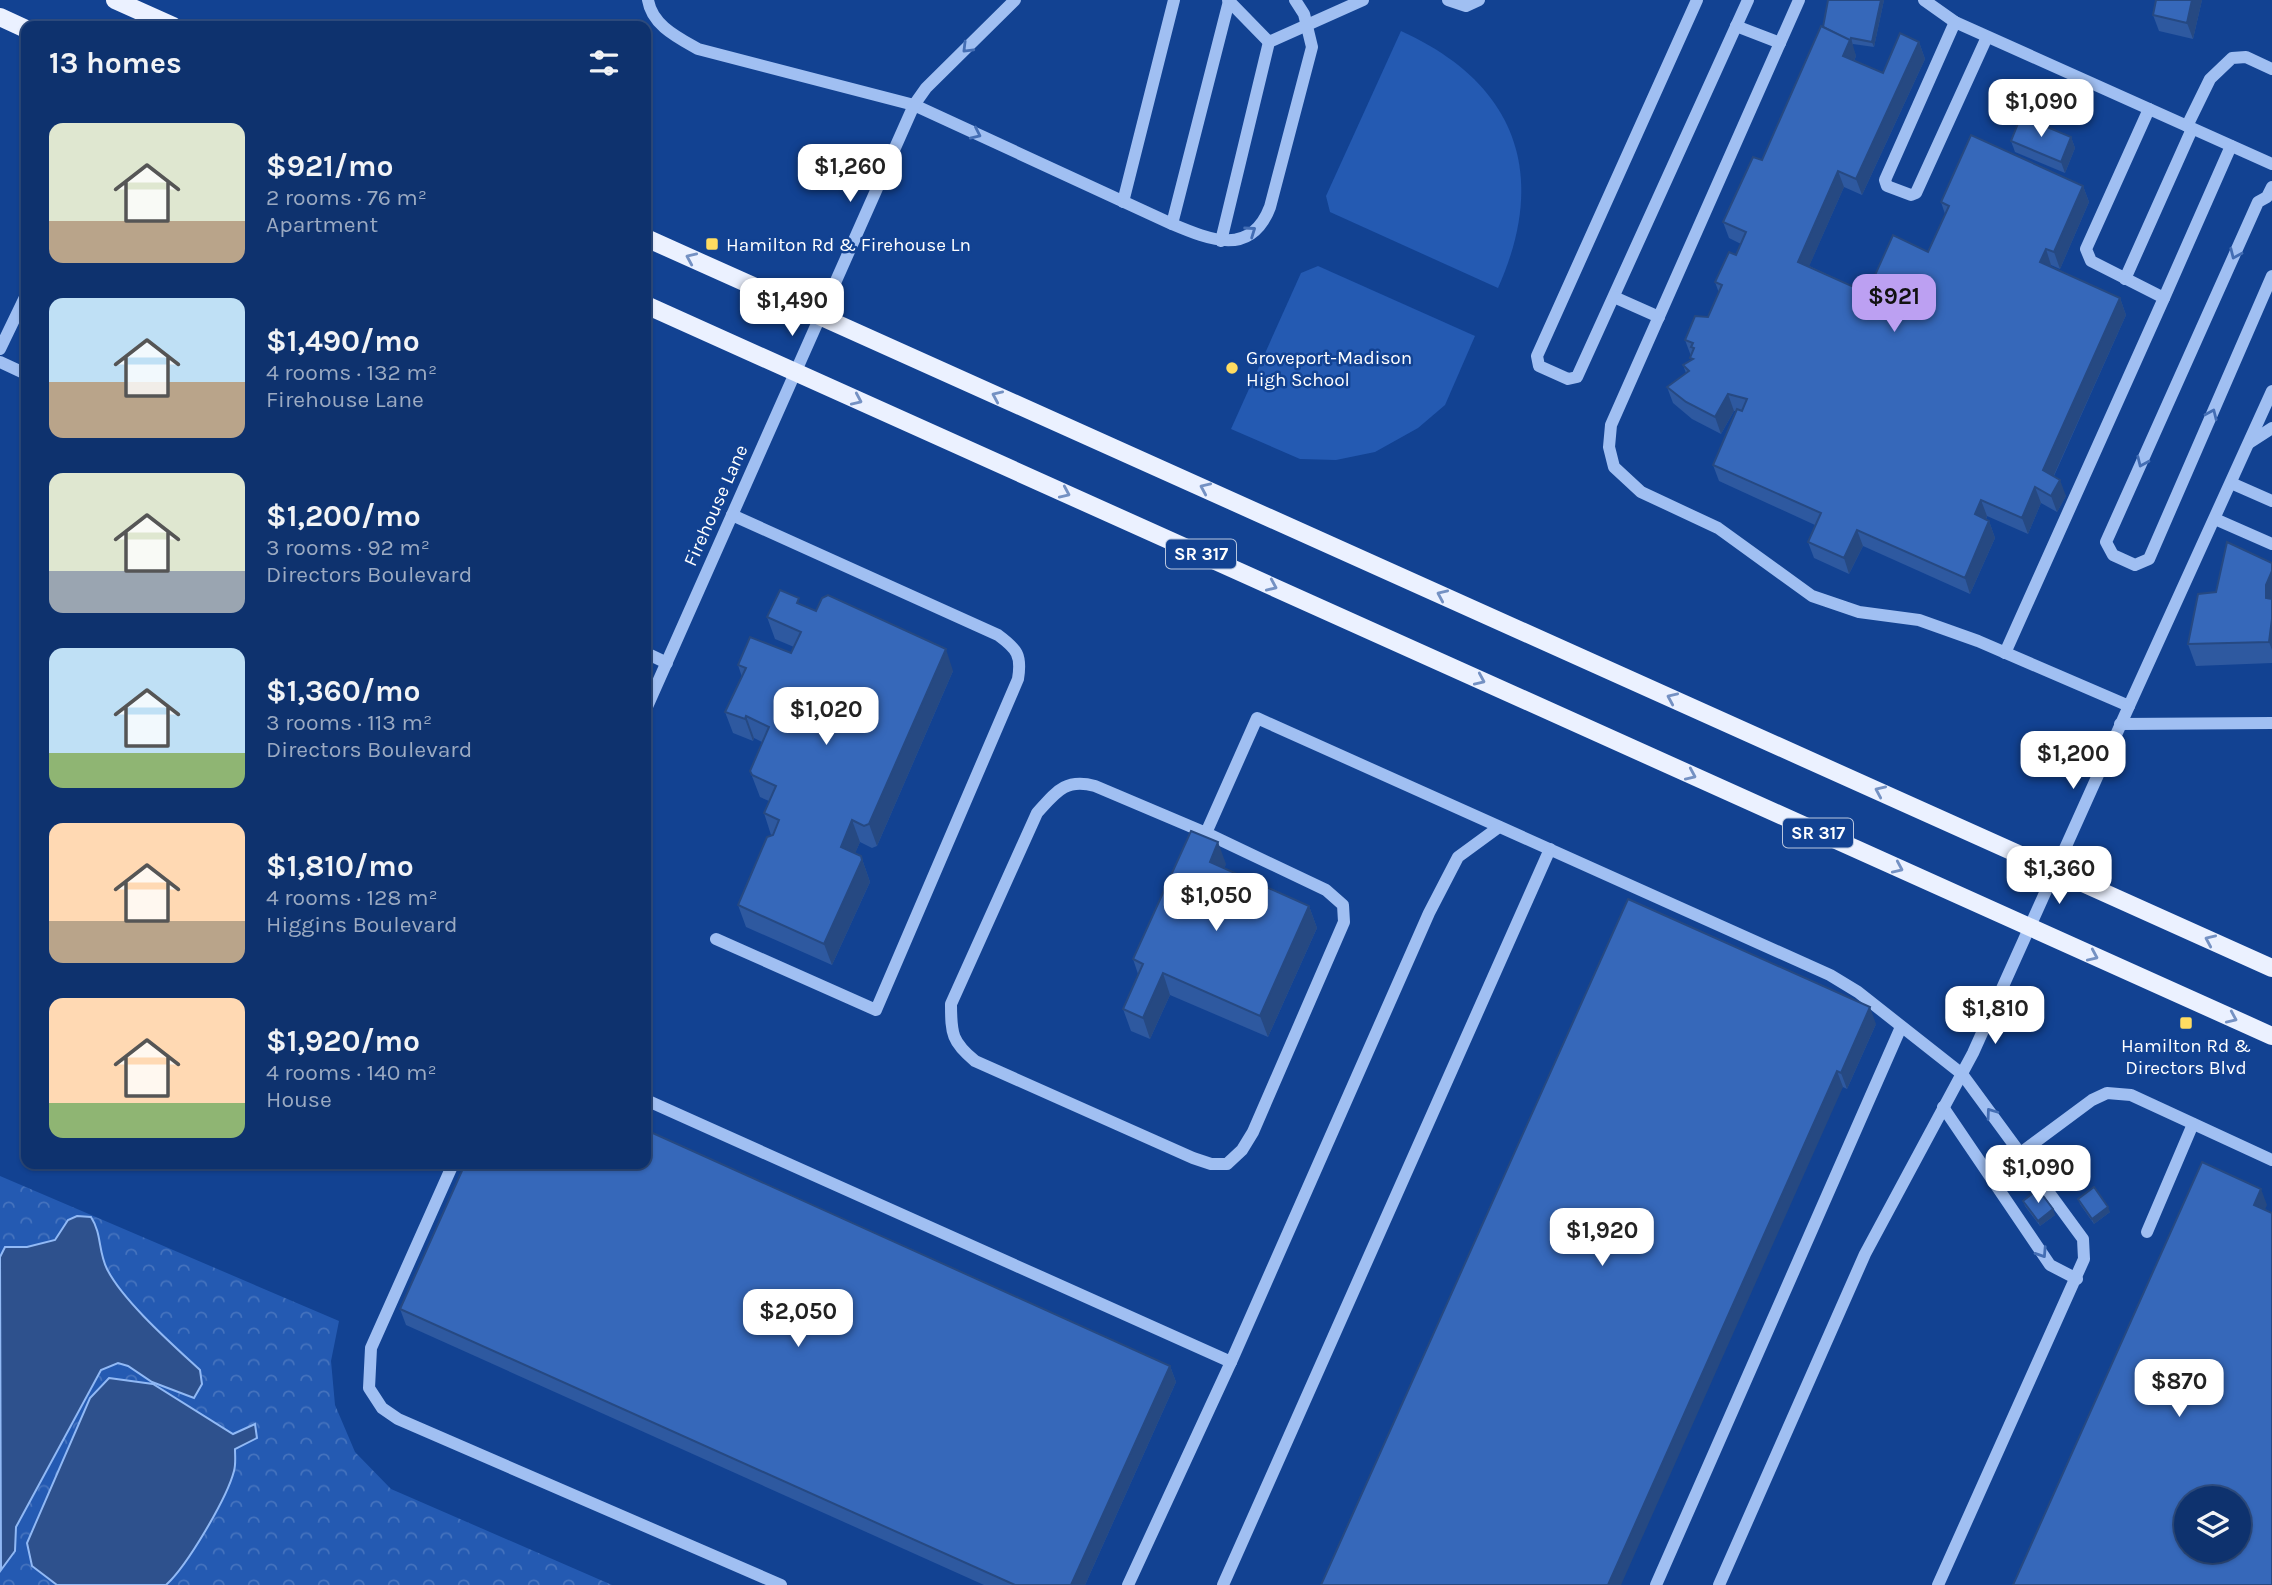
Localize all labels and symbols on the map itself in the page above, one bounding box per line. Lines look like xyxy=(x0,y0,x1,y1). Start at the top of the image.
one-way arrow xyxy=(962,40,975,53)
pin: $1,090 xyxy=(1984,80,2098,139)
one-way arrow xyxy=(969,126,981,140)
pin: $1,260 xyxy=(793,144,907,204)
one-way arrow xyxy=(1243,227,1256,240)
place label: Hamilton Rd & Firehouse Ln xyxy=(726,234,971,256)
marker: Hamilton Rd & Firehouse Ln xyxy=(704,236,720,252)
one-way arrow xyxy=(2229,247,2243,260)
one-way arrow xyxy=(686,252,698,266)
pin: $921 xyxy=(1853,274,1935,334)
pin: $1,490 xyxy=(735,278,849,338)
place label: Groveport-Madison High School xyxy=(1246,347,1412,391)
marker: Groveport-Madison High School xyxy=(1224,360,1240,376)
one-way arrow xyxy=(992,390,1004,404)
one-way arrow xyxy=(850,392,863,406)
one-way arrow xyxy=(2204,409,2218,421)
street label: Firehouse Lane xyxy=(679,441,752,569)
one-way arrow xyxy=(2136,455,2150,467)
one-way arrow xyxy=(1200,482,1212,496)
one-way arrow xyxy=(1058,485,1070,499)
road number: SR 317 xyxy=(1166,540,1236,568)
one-way arrow xyxy=(1265,578,1278,592)
one-way arrow xyxy=(1437,589,1450,603)
one-way arrow xyxy=(1473,672,1485,686)
pin: $1,020 xyxy=(769,688,883,747)
one-way arrow xyxy=(1667,692,1679,706)
pin: $1,200 xyxy=(2016,732,2130,791)
one-way arrow xyxy=(1683,767,1696,781)
one-way arrow xyxy=(1875,785,1887,799)
road number: SR 317 xyxy=(1783,818,1853,848)
pin: $1,360 xyxy=(2002,846,2116,906)
one-way arrow xyxy=(1891,860,1903,874)
pin: $1,050 xyxy=(1159,874,1273,933)
one-way arrow xyxy=(2205,934,2217,948)
one-way arrow xyxy=(2086,948,2098,962)
pin: $1,810 xyxy=(1938,986,2052,1046)
one-way arrow xyxy=(2225,1010,2238,1024)
marker: Hamilton Rd & Directors Blvd xyxy=(2178,1015,2194,1031)
place label: Hamilton Rd & Directors Blvd xyxy=(2121,1035,2251,1079)
one-way arrow xyxy=(1986,1108,1999,1121)
pin: $1,090 xyxy=(1981,1146,2095,1205)
pin: $1,920 xyxy=(1545,1208,1659,1268)
one-way arrow xyxy=(2034,1245,2047,1258)
pin: $2,050 xyxy=(741,1290,855,1349)
pin: $870 xyxy=(2138,1360,2220,1419)

